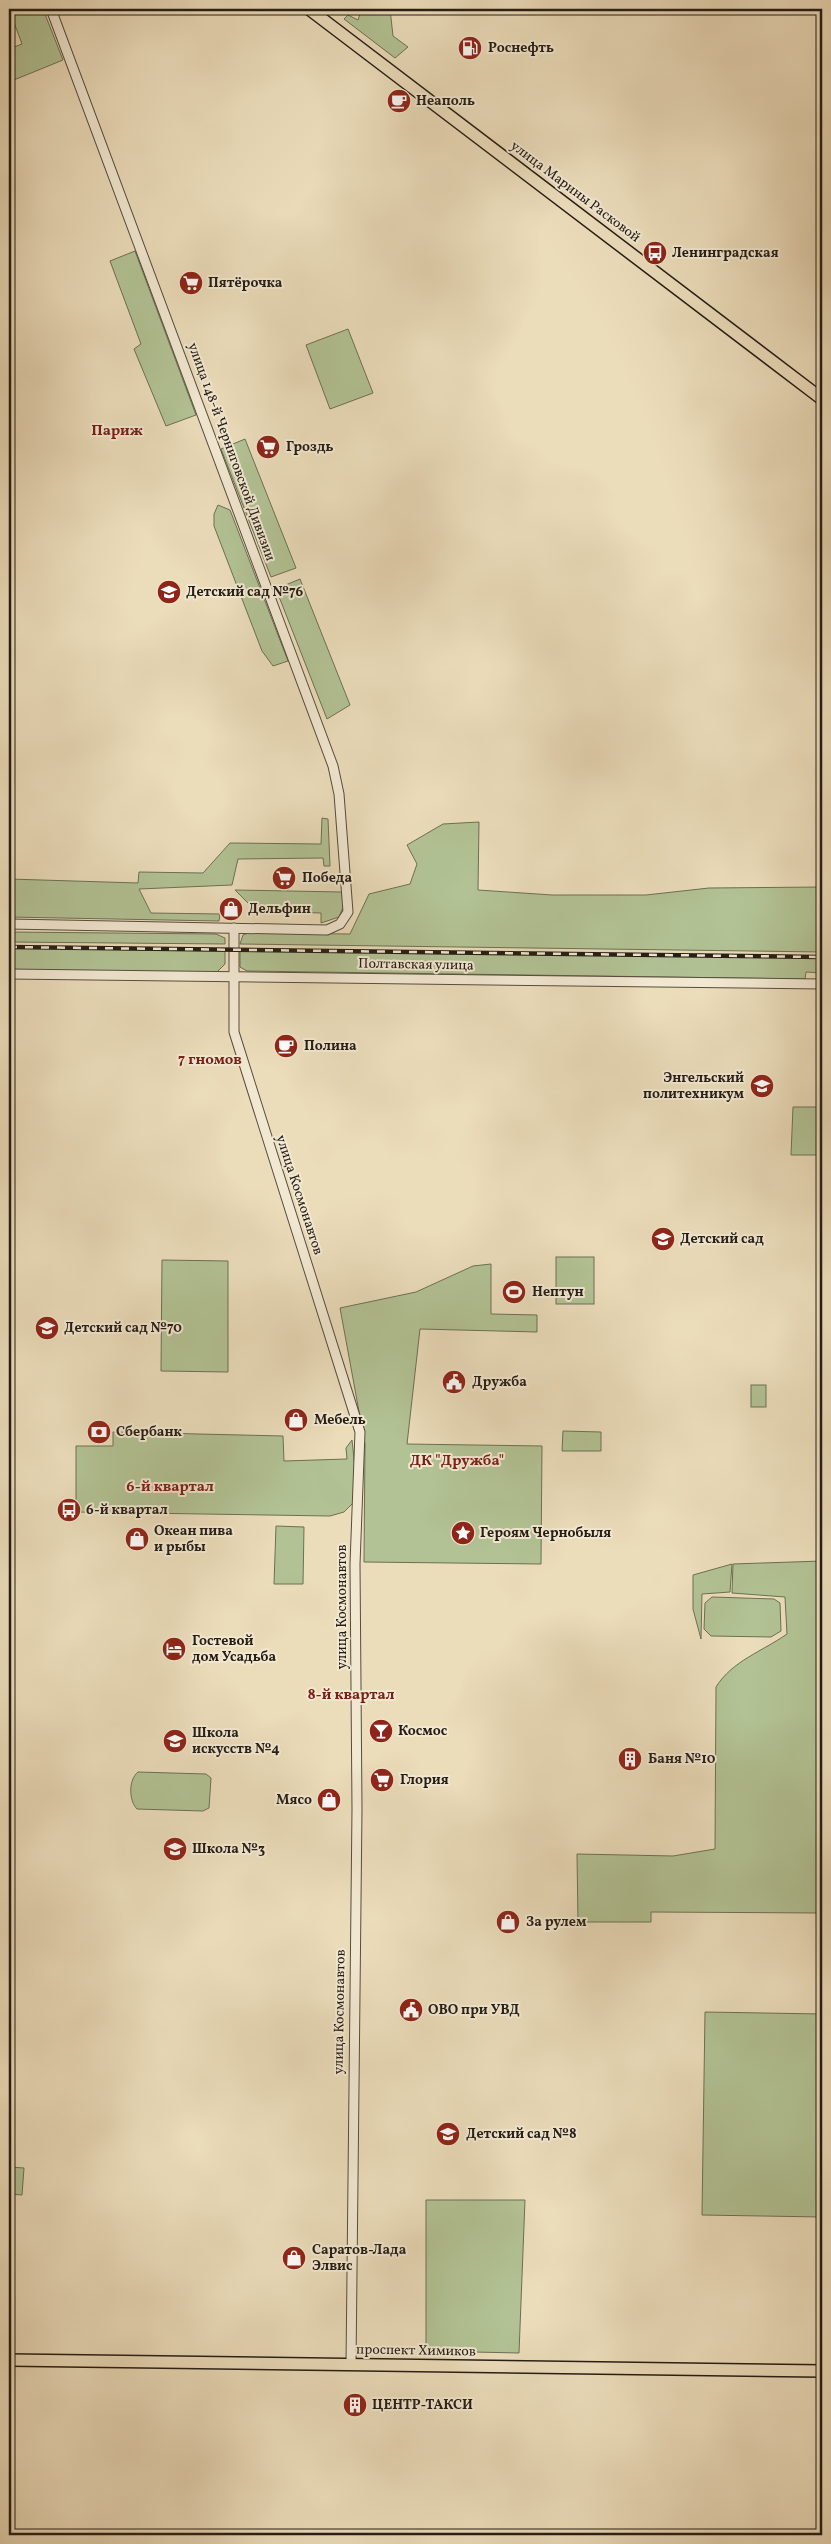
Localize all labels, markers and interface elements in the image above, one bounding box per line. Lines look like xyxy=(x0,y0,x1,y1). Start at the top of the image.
fuel station icon: Роснефть xyxy=(457,35,483,61)
place label: Роснефть xyxy=(488,39,554,58)
cafe icon: Неаполь xyxy=(386,88,412,114)
place label: Неаполь xyxy=(416,92,475,111)
street label: улица Марины Расковой xyxy=(506,137,644,247)
bus stop icon: Ленинградская xyxy=(642,240,668,266)
place label: Ленинградская xyxy=(672,244,779,263)
supermarket icon: Пятёрочка xyxy=(178,270,204,296)
place label: Пятёрочка xyxy=(208,274,283,293)
street label: улица 148-й Черниговской Дивизии xyxy=(183,340,280,564)
district label: Париж xyxy=(91,421,143,442)
supermarket icon: Гроздь xyxy=(255,434,281,460)
place label: Гроздь xyxy=(286,438,334,457)
school or university icon: Детский сад №76 xyxy=(156,579,182,605)
place label: Детский сад №76 xyxy=(186,583,304,602)
supermarket icon: Победа xyxy=(271,865,297,891)
place label: Победа xyxy=(302,869,352,888)
shop icon: Дельфин xyxy=(218,896,244,922)
place label: Дельфин xyxy=(248,900,311,919)
street label: Полтавская улица xyxy=(358,954,474,976)
cafe icon: Полина xyxy=(273,1033,299,1059)
place label: Полина xyxy=(304,1037,357,1056)
district label: 7 гномов xyxy=(178,1050,242,1071)
place label: Энгельский политехникум xyxy=(643,1069,745,1104)
school or university icon: Энгельский политехникум xyxy=(749,1073,775,1099)
street label: улица Космонавтов xyxy=(271,1133,327,1257)
school or university icon: Детский сад xyxy=(650,1226,676,1252)
place label: Детский сад xyxy=(680,1230,764,1249)
sports icon: Нептун xyxy=(501,1279,527,1305)
place label: Нептун xyxy=(532,1283,584,1302)
school or university icon: Детский сад №70 xyxy=(34,1315,60,1341)
place label: Детский сад №70 xyxy=(64,1319,182,1338)
public building icon: Дружба xyxy=(441,1369,467,1395)
place label: Дружба xyxy=(472,1373,527,1392)
shop icon: Мебель xyxy=(283,1407,309,1433)
place label: Мебель xyxy=(314,1411,366,1430)
bank icon: Сбербанк xyxy=(86,1419,112,1445)
place label: Сбербанк xyxy=(116,1423,183,1442)
district label: ДК "Дружба" xyxy=(410,1451,504,1472)
district label: 6-й квартал xyxy=(126,1477,214,1498)
bus stop icon: 6-й квартал xyxy=(56,1497,82,1523)
place label: 6-й квартал xyxy=(86,1501,168,1520)
place icon: Героям Чернобыля xyxy=(450,1520,476,1546)
place label: Океан пива и рыбы xyxy=(154,1522,233,1557)
place label: Героям Чернобыля xyxy=(480,1524,611,1543)
shop icon: Океан пива и рыбы xyxy=(124,1526,150,1552)
street label: улица Космонавтов xyxy=(333,1544,352,1670)
place label: Гостевой дом Усадьба xyxy=(192,1632,276,1667)
hotel icon: Гостевой дом Усадьба xyxy=(161,1636,187,1662)
district label: 8-й квартал xyxy=(307,1685,395,1706)
bar icon: Космос xyxy=(368,1718,394,1744)
place label: Космос xyxy=(398,1722,448,1741)
place label: Школа искусств №4 xyxy=(192,1724,280,1759)
school or university icon: Школа искусств №4 xyxy=(162,1728,188,1754)
building icon: Баня №10 xyxy=(617,1746,643,1772)
place label: Баня №10 xyxy=(648,1750,716,1769)
supermarket icon: Глория xyxy=(369,1767,395,1793)
place label: Глория xyxy=(400,1771,449,1790)
shop icon: Мясо xyxy=(316,1787,342,1813)
place label: Мясо xyxy=(276,1791,312,1810)
school or university icon: Школа №3 xyxy=(162,1836,188,1862)
place label: Школа №3 xyxy=(192,1840,265,1859)
shop icon: За рулем xyxy=(495,1909,521,1935)
place label: За рулем xyxy=(526,1913,587,1932)
street label: улица Космонавтов xyxy=(329,1949,351,2075)
public building icon: ОВО при УВД xyxy=(398,1997,424,2023)
place label: ОВО при УВД xyxy=(428,2001,520,2020)
school or university icon: Детский сад №8 xyxy=(435,2121,461,2147)
place label: Детский сад №8 xyxy=(466,2125,577,2144)
place label: Саратов-Лада Элвис xyxy=(312,2241,407,2276)
shop icon: Саратов-Лада Элвис xyxy=(281,2245,307,2271)
street label: проспект Химиков xyxy=(356,2340,476,2362)
building icon: ЦЕНТР-ТАКСИ xyxy=(342,2392,368,2418)
place label: ЦЕНТР-ТАКСИ xyxy=(372,2396,473,2415)

